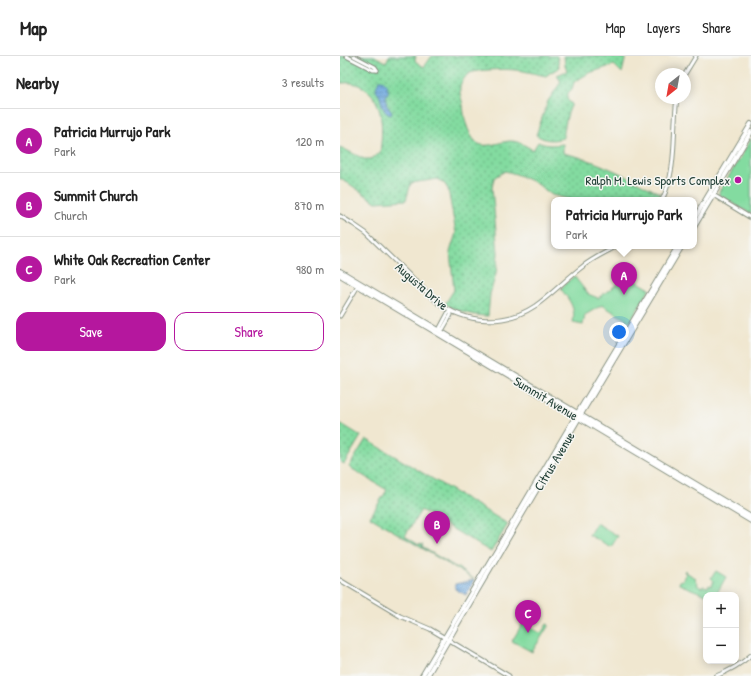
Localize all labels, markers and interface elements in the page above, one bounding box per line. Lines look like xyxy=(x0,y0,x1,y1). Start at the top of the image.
text: Map xyxy=(20,15,47,41)
text: Map xyxy=(605,18,625,37)
text: Layers xyxy=(647,18,680,37)
text: Share xyxy=(702,18,731,37)
north arrow xyxy=(655,68,691,104)
text: Nearby xyxy=(16,71,59,94)
text: 3 results xyxy=(282,73,324,91)
text: Patricia Murrujo Park xyxy=(54,121,171,142)
text: A xyxy=(26,132,32,150)
text: 120 m xyxy=(296,132,324,150)
text: Park xyxy=(54,142,76,160)
place label: Ralph M. Lewis Sports Complex xyxy=(586,171,730,189)
marker: Ralph M. Lewis Sports Complex xyxy=(733,175,743,185)
text: Summit Church xyxy=(54,185,138,206)
text: B xyxy=(26,196,32,214)
text: 870 m xyxy=(294,196,324,214)
popup xyxy=(551,197,697,249)
text: Patricia Murrujo Park xyxy=(566,204,682,225)
text: Church xyxy=(54,206,87,224)
text: Park xyxy=(566,225,588,243)
text: White Oak Recreation Center xyxy=(54,249,210,270)
street label: Augusta Drive xyxy=(392,258,452,314)
text: C xyxy=(25,260,33,278)
text: 980 m xyxy=(296,260,324,278)
pin: A xyxy=(611,262,637,295)
text: Park xyxy=(54,270,76,288)
button: Save xyxy=(16,312,166,351)
button: Share xyxy=(174,312,324,351)
your location xyxy=(609,322,629,342)
street label: Summit Avenue xyxy=(510,372,582,424)
street label: Citrus Avenue xyxy=(529,428,579,494)
pin: B xyxy=(424,511,450,544)
map controls xyxy=(703,592,739,664)
button: + xyxy=(703,592,739,628)
pin: C xyxy=(515,600,541,633)
button: − xyxy=(703,628,739,664)

